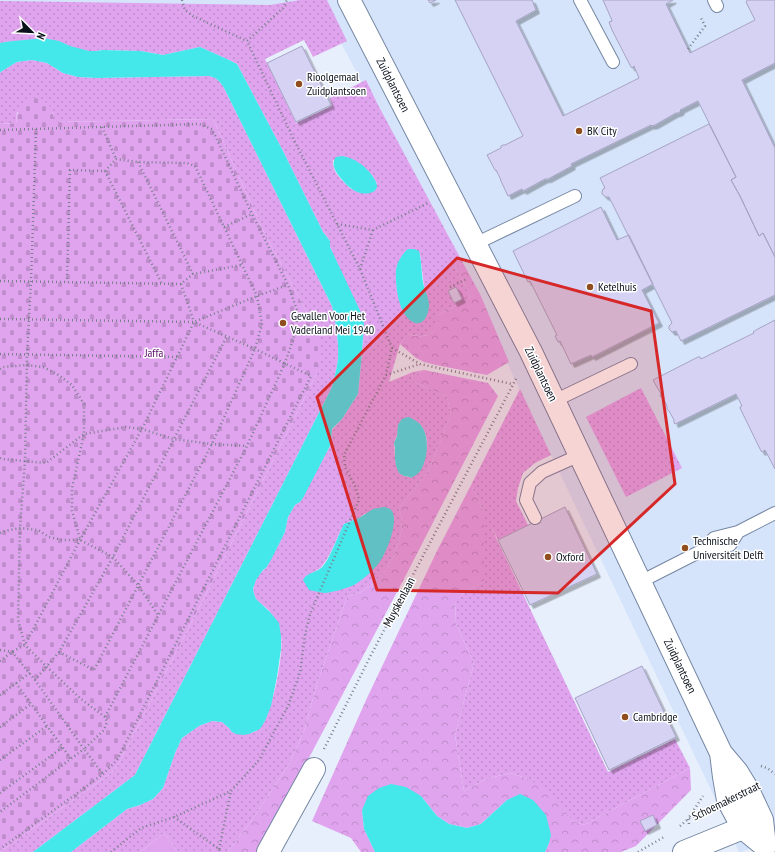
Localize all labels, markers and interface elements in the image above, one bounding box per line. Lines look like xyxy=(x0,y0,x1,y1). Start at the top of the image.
north arrow xyxy=(12,12,52,52)
text: N xyxy=(34,31,49,42)
street label: Zuidplantsoen xyxy=(373,55,414,114)
place label: Rioolgemaal Zuidplantsoen xyxy=(307,69,366,98)
marker: Rioolgemaal Zuidplantsoen xyxy=(294,79,304,89)
place label: BK City xyxy=(587,123,617,138)
marker: BK City xyxy=(574,126,584,136)
place label: Ketelhuis xyxy=(598,279,637,294)
marker: Ketelhuis xyxy=(585,282,595,292)
place label: Gevallen Voor Het Vaderland Mei 1940 xyxy=(290,308,374,337)
marker: Gevallen Voor Het Vaderland Mei 1940 xyxy=(278,318,288,328)
street label: Zuidplantsoen xyxy=(522,344,561,404)
park label: Jaffa xyxy=(144,345,164,360)
place label: Technische Universiteit Delft xyxy=(693,533,764,562)
marker: Technische Universiteit Delft xyxy=(680,543,690,553)
place label: Oxford xyxy=(556,549,584,564)
marker: Oxford xyxy=(543,552,553,562)
street label: Muyskenlaan xyxy=(379,574,418,629)
street label: Zuidplantsoen xyxy=(661,636,700,696)
place label: Cambridge xyxy=(633,709,677,724)
marker: Cambridge xyxy=(620,712,630,722)
street label: Schoemakerstraat xyxy=(689,777,763,823)

